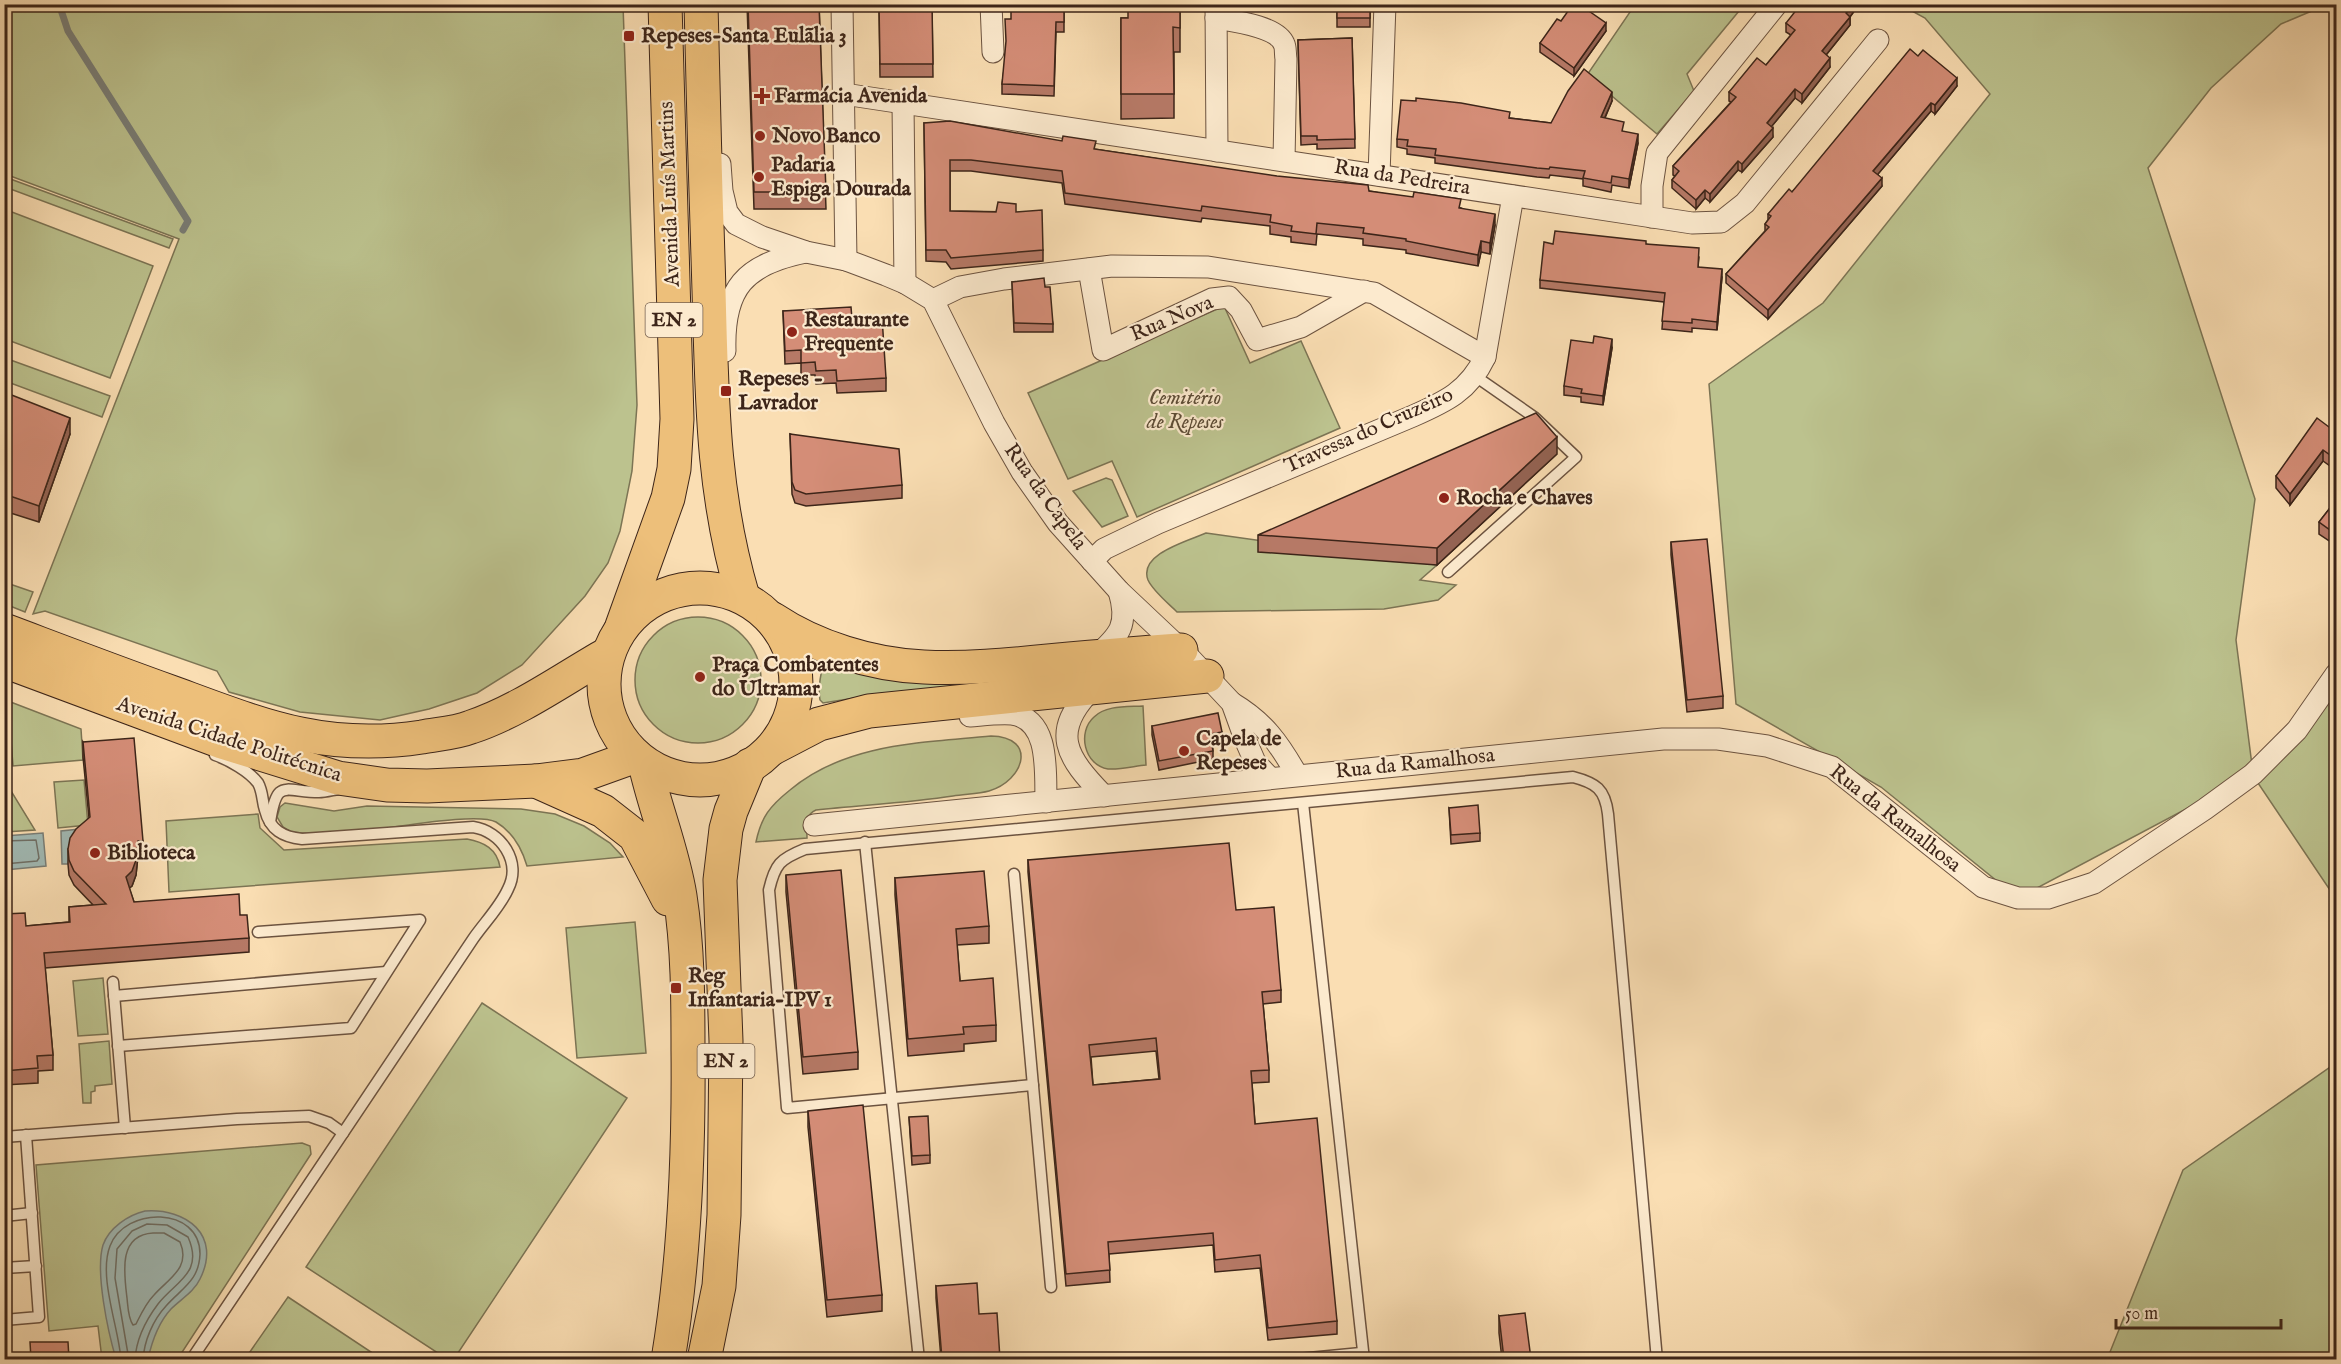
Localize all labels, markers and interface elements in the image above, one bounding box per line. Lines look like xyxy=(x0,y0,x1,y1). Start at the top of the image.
place label: Repeses-Santa Eulãlia 3 xyxy=(641,23,847,50)
marker: Repeses-Santa Eulãlia 3 xyxy=(622,29,636,43)
place label: Farmácia Avenida xyxy=(774,83,928,110)
marker: Farmácia Avenida xyxy=(755,89,769,103)
street label: Avenida Luís Martins xyxy=(653,101,687,288)
place label: Novo Banco xyxy=(771,123,881,150)
marker: Novo Banco xyxy=(753,129,767,143)
place label: Padaria Espiga Dourada xyxy=(771,152,912,203)
street label: Rua da Pedreira xyxy=(1332,154,1473,202)
marker: Padaria Espiga Dourada xyxy=(752,170,766,184)
street label: Rua Nova xyxy=(1126,289,1218,349)
road number: EN 2 xyxy=(646,303,702,337)
place label: Restaurante Frequente xyxy=(804,307,909,358)
marker: Restaurante Frequente xyxy=(785,325,799,339)
place label: Repeses - Lavrador xyxy=(738,366,823,417)
street label: Travessa do Cruzeiro xyxy=(1280,382,1458,480)
marker: Repeses - Lavrador xyxy=(719,384,733,398)
park label: Cemitério de Repeses xyxy=(1146,385,1224,436)
street label: Rua da Capela xyxy=(997,438,1093,556)
place label: Rocha e Chaves xyxy=(1456,485,1593,512)
marker: Rocha e Chaves xyxy=(1437,491,1451,505)
place label: Praça Combatentes do Ultramar xyxy=(712,652,879,703)
marker: Praça Combatentes do Ultramar xyxy=(693,670,707,684)
street label: Avenida Cidade Politécnica xyxy=(112,691,346,789)
place label: Capela de Repeses xyxy=(1196,726,1282,777)
street label: Rua da Ramalhosa xyxy=(1334,742,1497,786)
marker: Capela de Repeses xyxy=(1177,744,1191,758)
street label: Rua da Ramalhosa xyxy=(1824,759,1967,880)
place label: Biblioteca xyxy=(107,840,196,867)
marker: Biblioteca xyxy=(88,846,102,860)
place label: Reg Infantaria-IPV 1 xyxy=(688,963,832,1014)
marker: Reg Infantaria-IPV 1 xyxy=(669,981,683,995)
road number: EN 2 xyxy=(698,1044,754,1078)
scale bar xyxy=(2116,1292,2281,1330)
text: 50 m xyxy=(2125,1303,2158,1326)

